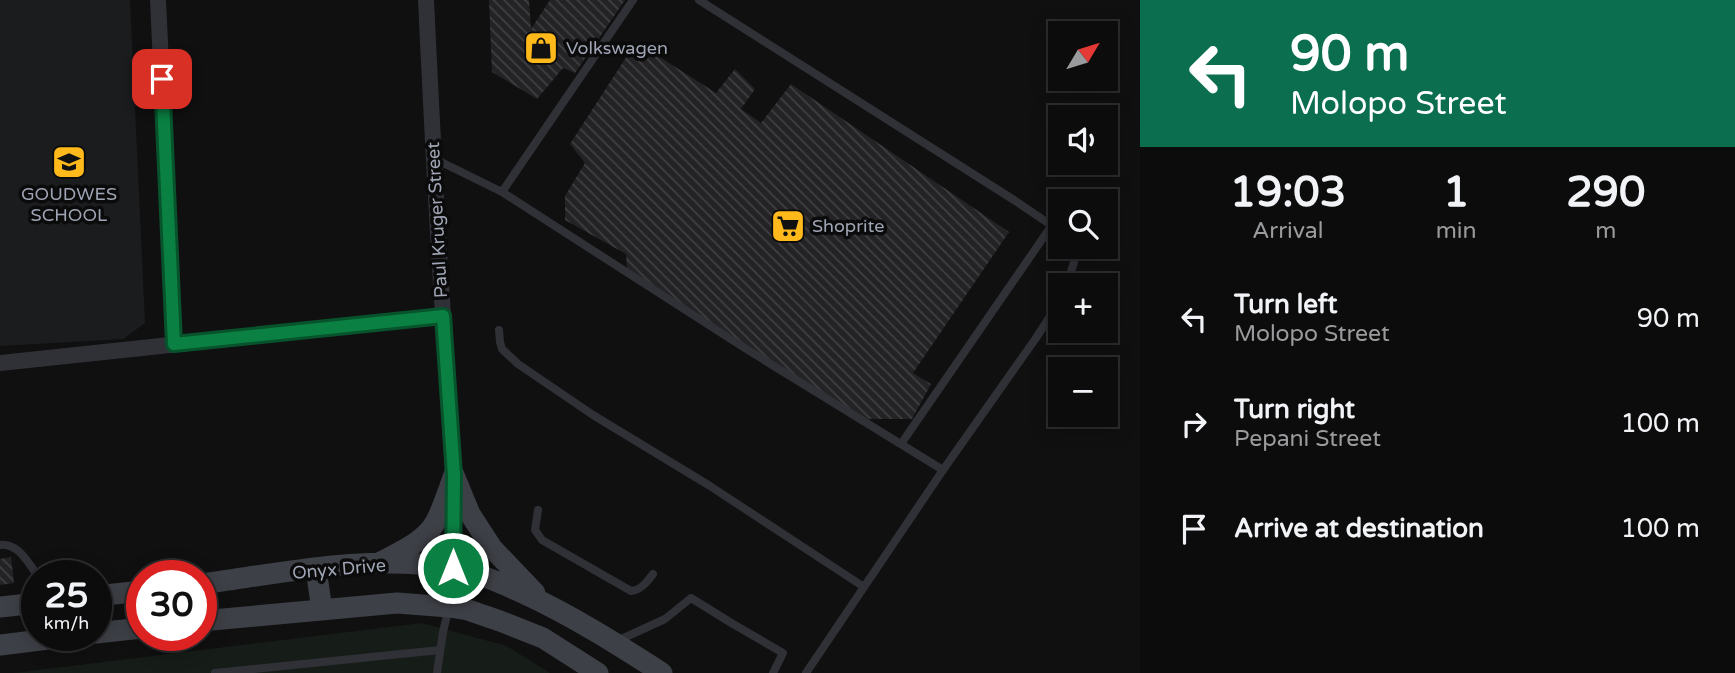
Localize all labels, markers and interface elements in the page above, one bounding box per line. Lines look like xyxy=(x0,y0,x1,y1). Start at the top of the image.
north arrow xyxy=(1048,21,1118,91)
map controls xyxy=(1048,21,1118,427)
text: 90 m xyxy=(1290,25,1409,84)
icon: left xyxy=(1175,28,1266,119)
shop icon: Volkswagen xyxy=(522,29,560,67)
place label: Volkswagen xyxy=(566,37,668,59)
pin xyxy=(132,49,192,109)
icon: arrive xyxy=(143,60,181,98)
text: Molopo Street xyxy=(1290,85,1507,123)
button: sound xyxy=(1048,105,1118,175)
street label: Paul Kruger Street xyxy=(422,141,452,299)
school or university icon: GOUDWES SCHOOL xyxy=(50,143,88,181)
text: 19:03 xyxy=(1230,167,1346,218)
text: 1 xyxy=(1443,167,1469,218)
text: 290 xyxy=(1566,167,1645,218)
place label: GOUDWES SCHOOL xyxy=(21,183,117,226)
button: search xyxy=(1048,189,1118,259)
supermarket icon: Shoprite xyxy=(769,207,807,245)
place label: Shoprite xyxy=(812,215,885,237)
text: Arrival xyxy=(1252,217,1323,245)
text: min xyxy=(1436,217,1477,245)
text: m xyxy=(1595,217,1616,245)
button: + xyxy=(1048,273,1118,343)
text: Turn left xyxy=(1234,289,1337,320)
icon: left xyxy=(1175,300,1213,338)
text: 90 m xyxy=(1637,303,1700,334)
text: Molopo Street xyxy=(1234,320,1390,348)
button: − xyxy=(1048,357,1118,427)
text: Turn right xyxy=(1234,394,1355,425)
icon: right xyxy=(1175,405,1213,443)
text: 100 m xyxy=(1620,408,1700,439)
text: Pepani Street xyxy=(1234,425,1381,453)
icon: arrive xyxy=(1175,510,1213,548)
text: Arrive at destination xyxy=(1234,513,1484,544)
text: 100 m xyxy=(1620,513,1700,544)
position arrow xyxy=(416,531,490,605)
street label: Onyx Drive xyxy=(291,554,387,584)
speed limit sign: 30 xyxy=(126,560,217,651)
text: 25 xyxy=(45,575,88,617)
text: km/h xyxy=(44,612,89,634)

